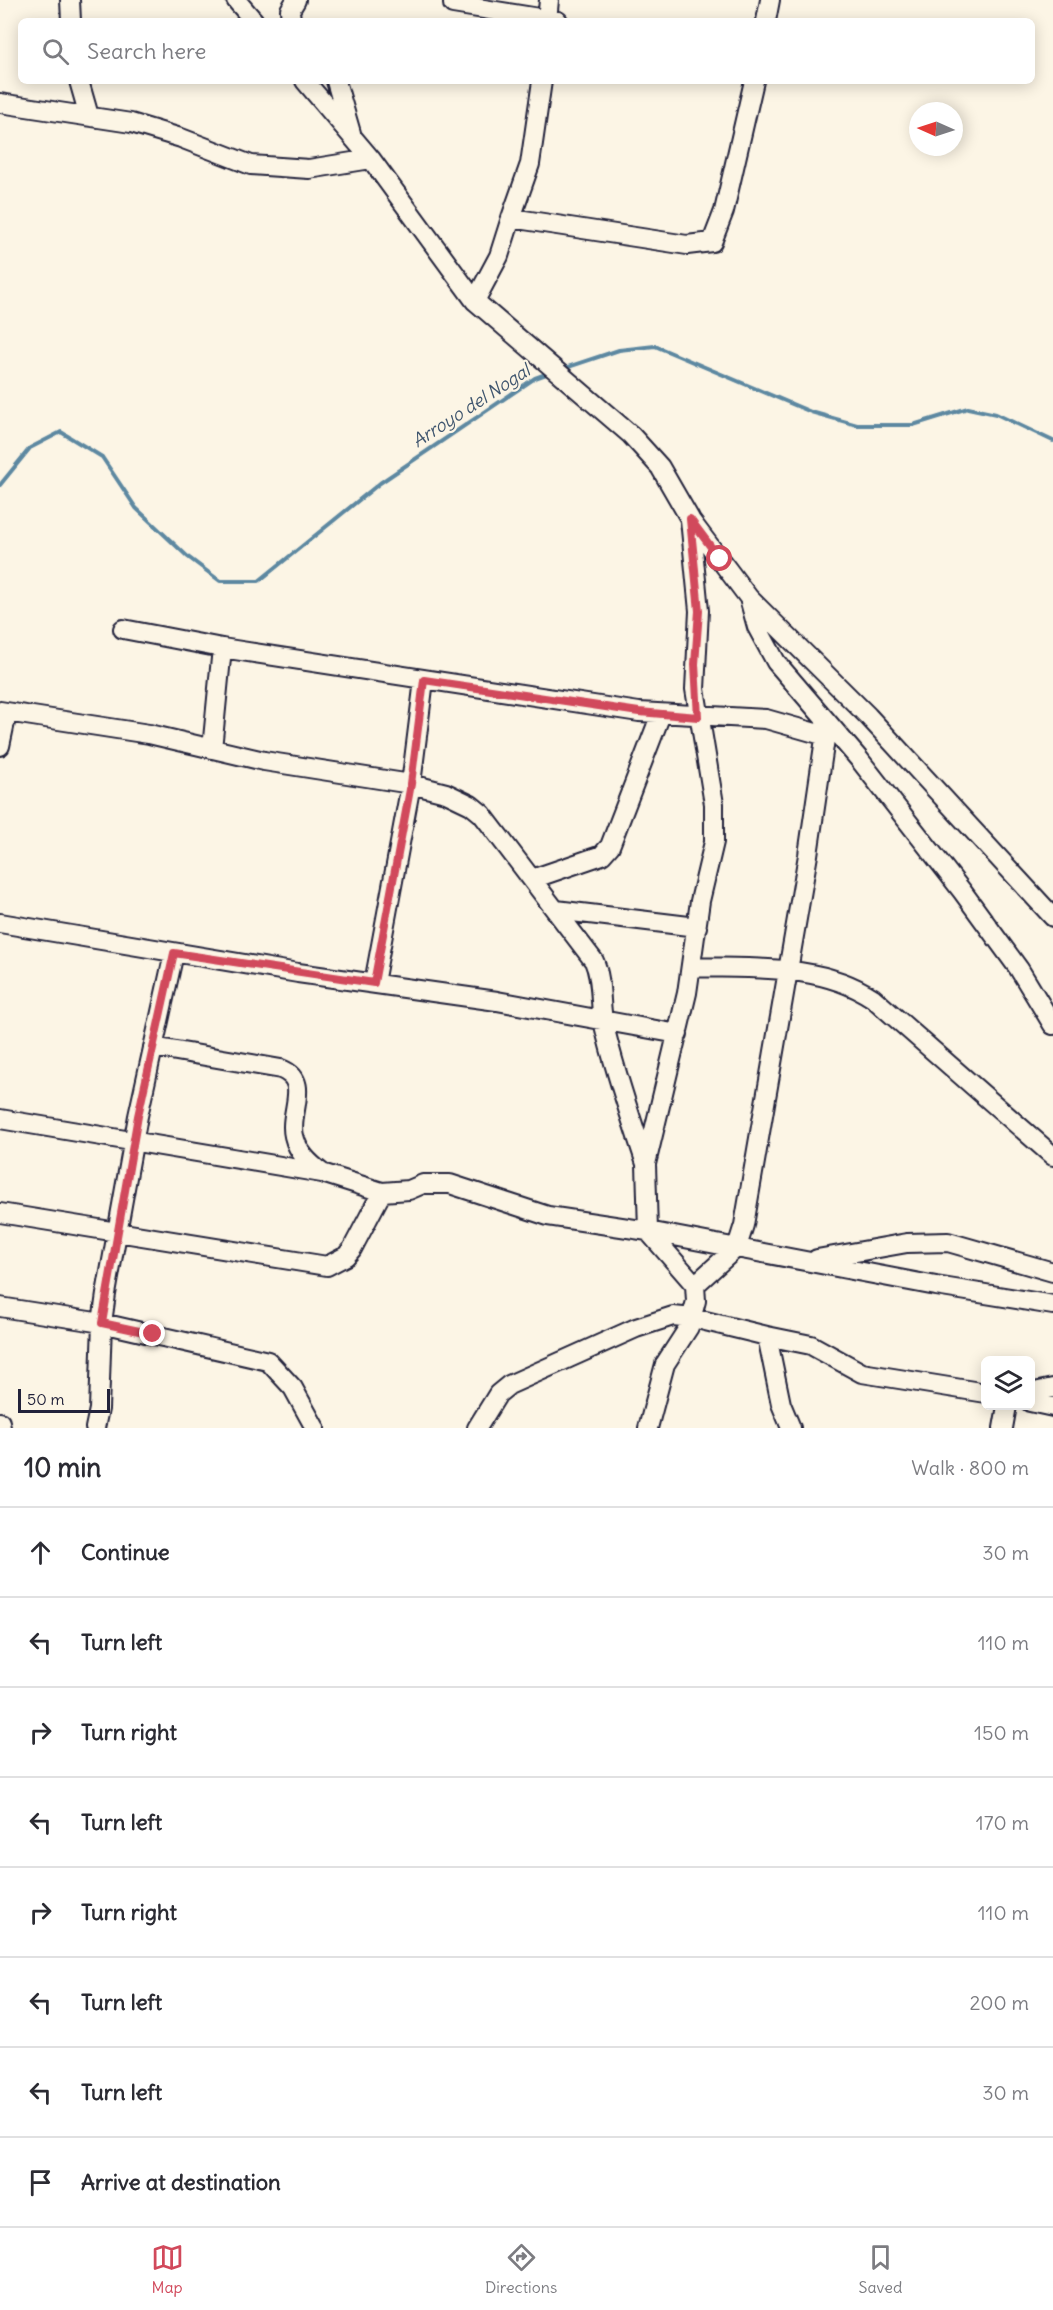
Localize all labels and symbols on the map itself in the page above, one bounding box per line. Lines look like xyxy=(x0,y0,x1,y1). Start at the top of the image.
north arrow xyxy=(909,102,963,156)
water label: Arroyo del Nogal xyxy=(407,357,537,452)
route start xyxy=(706,545,732,571)
route end xyxy=(139,1320,165,1346)
scale bar xyxy=(18,1386,110,1414)

